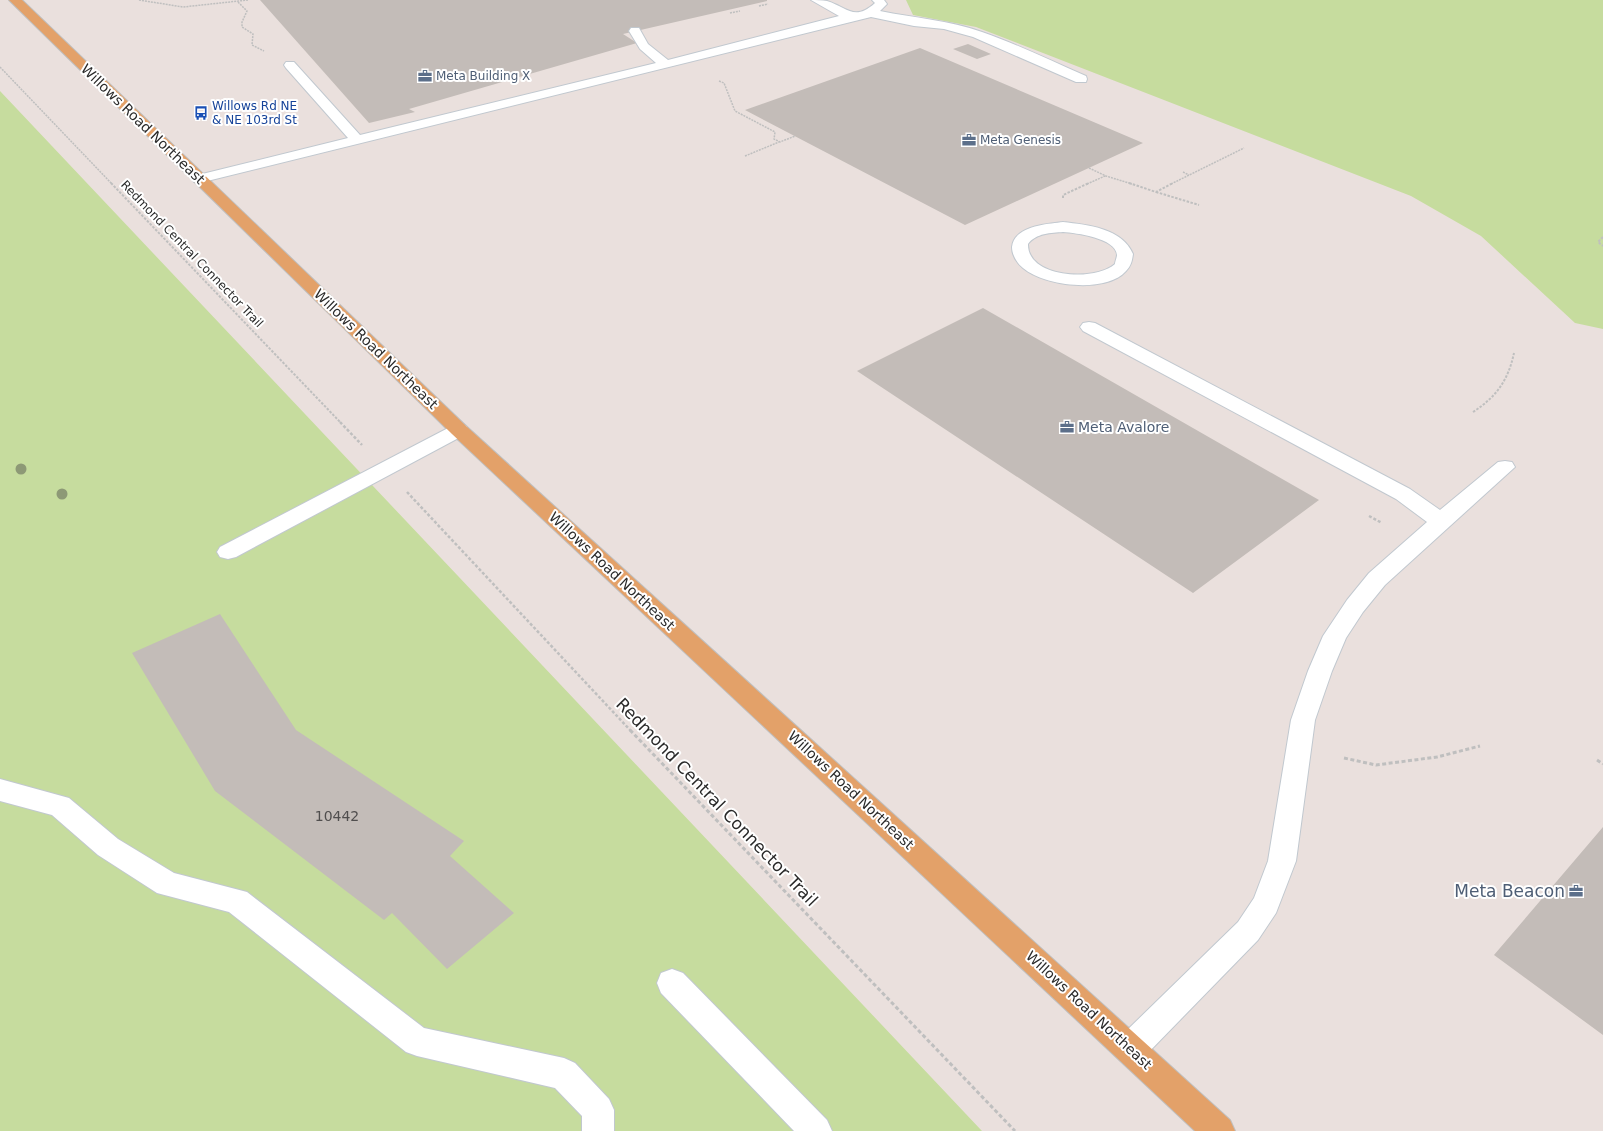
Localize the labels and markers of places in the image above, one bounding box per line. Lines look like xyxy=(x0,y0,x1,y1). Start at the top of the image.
office icon: Meta Building X xyxy=(417,68,433,84)
place label: Meta Building X xyxy=(436,69,530,83)
place label: Willows Rd NE & NE 103rd St xyxy=(212,99,297,127)
bus stop icon: Willows Rd NE & NE 103rd St xyxy=(193,105,209,121)
office icon: Meta Genesis xyxy=(961,132,977,148)
place label: Meta Genesis xyxy=(980,133,1061,147)
office icon: Meta Avalore xyxy=(1059,419,1075,435)
place label: Meta Avalore xyxy=(1078,419,1169,435)
place label: Meta Beacon xyxy=(1454,881,1565,901)
office icon: Meta Beacon xyxy=(1568,883,1584,899)

